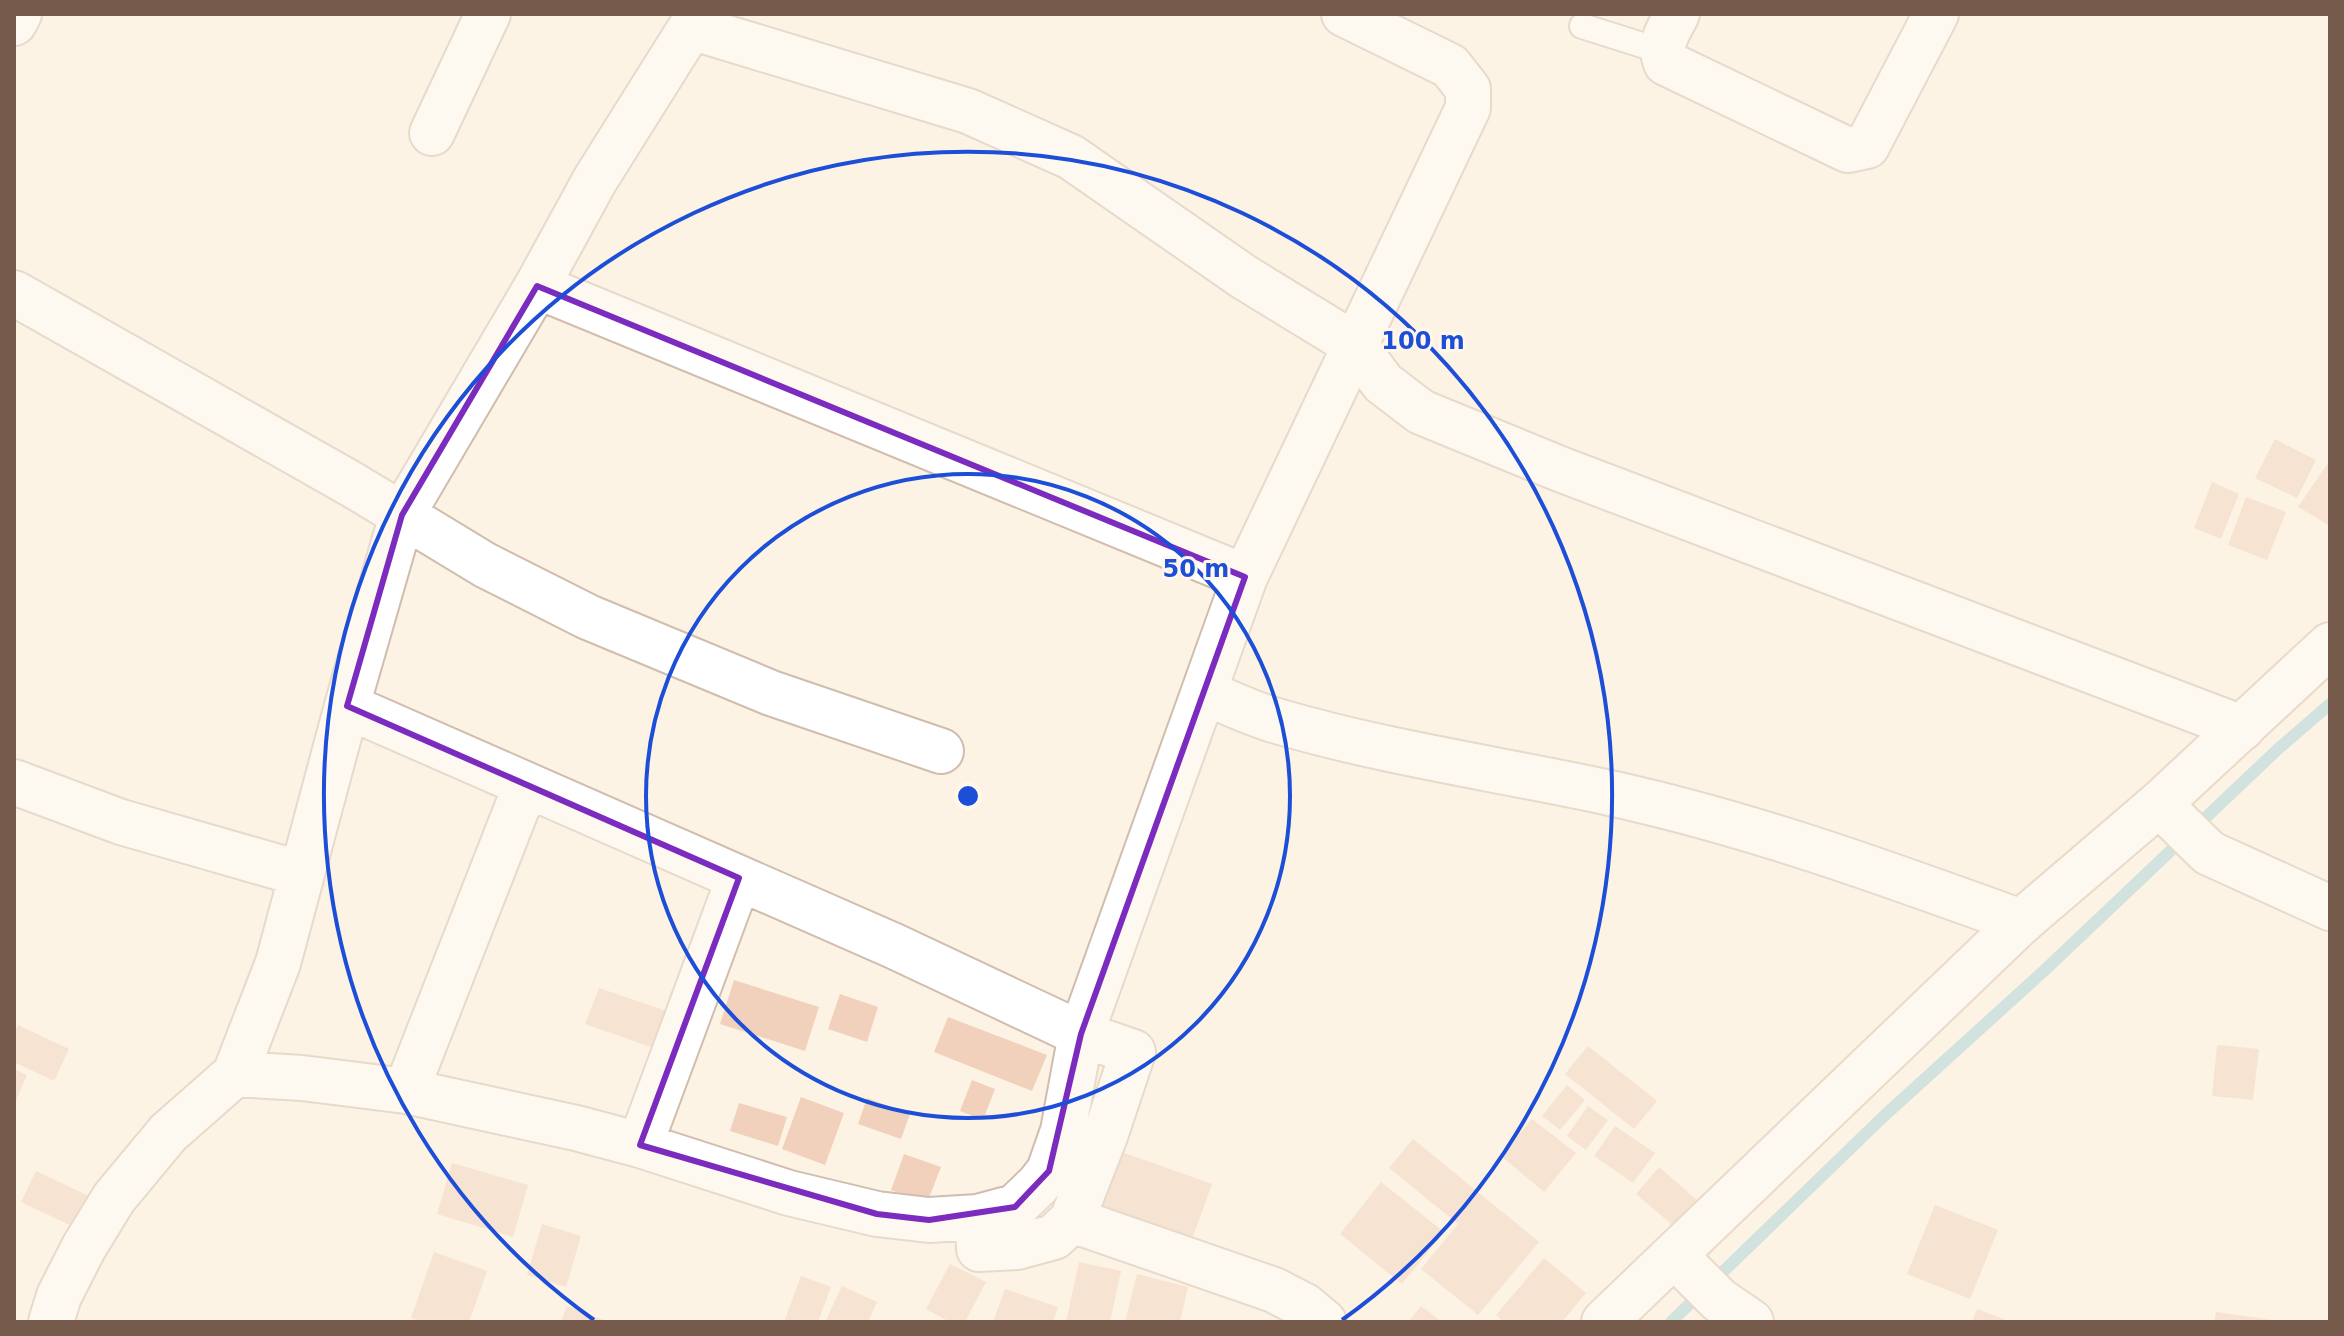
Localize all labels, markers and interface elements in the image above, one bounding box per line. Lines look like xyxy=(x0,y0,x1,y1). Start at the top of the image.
text: 100 m xyxy=(1381,327,1465,355)
text: 50 m xyxy=(1163,555,1229,583)
centre of rings xyxy=(954,782,982,810)

